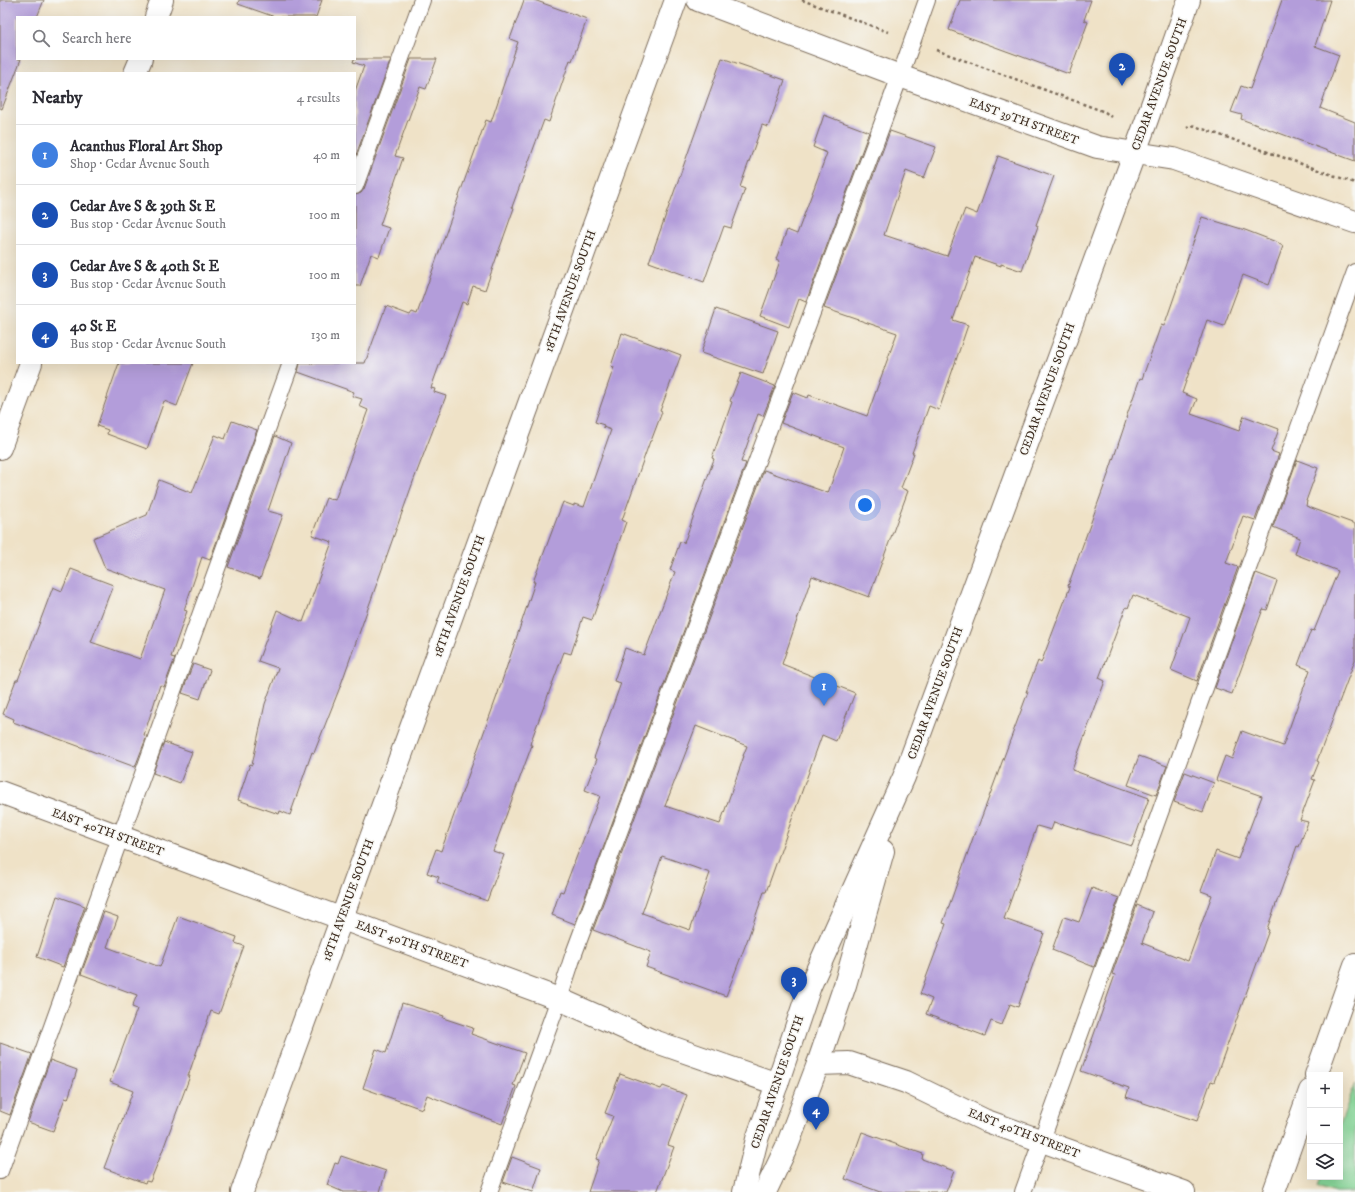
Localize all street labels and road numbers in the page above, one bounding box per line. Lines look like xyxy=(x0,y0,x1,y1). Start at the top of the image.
street label: CEDAR AVENUE SOUTH xyxy=(1128,16,1191,153)
street label: EAST 39TH STREET xyxy=(967,95,1081,148)
street label: 18TH AVENUE SOUTH xyxy=(541,228,600,354)
street label: CEDAR AVENUE SOUTH xyxy=(1016,321,1079,458)
street label: 18TH AVENUE SOUTH xyxy=(430,533,489,659)
street label: CEDAR AVENUE SOUTH xyxy=(904,625,967,762)
street label: EAST 40TH STREET xyxy=(50,805,166,860)
street label: 18TH AVENUE SOUTH xyxy=(319,837,378,963)
street label: EAST 40TH STREET xyxy=(354,917,470,972)
street label: CEDAR AVENUE SOUTH xyxy=(748,1013,807,1151)
street label: EAST 40TH STREET xyxy=(966,1105,1082,1162)

